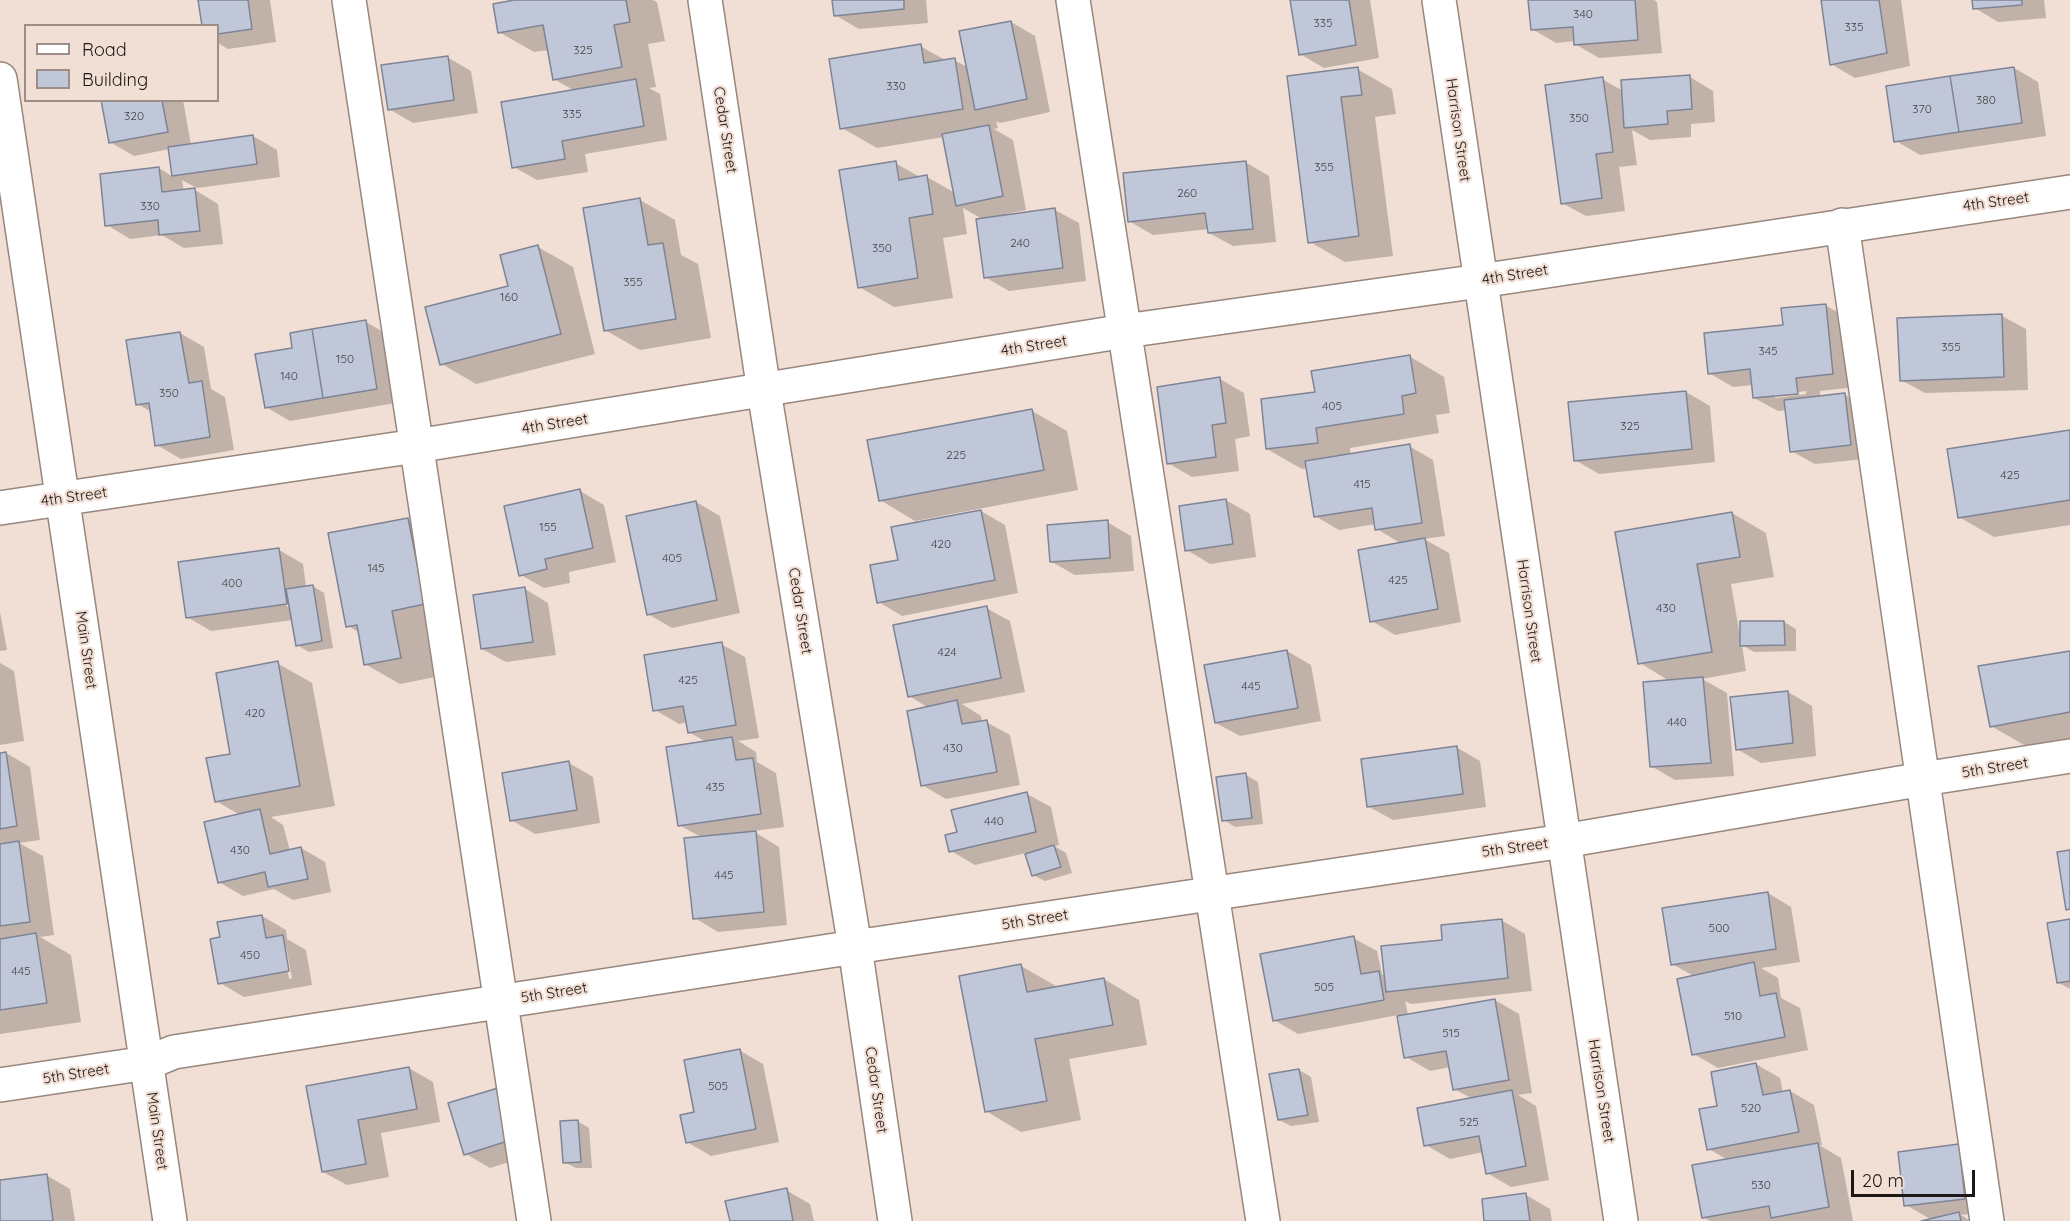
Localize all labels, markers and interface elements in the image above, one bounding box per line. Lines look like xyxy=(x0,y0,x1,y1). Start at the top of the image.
house number: 340 xyxy=(1573,7,1593,21)
house number: 335 xyxy=(1313,16,1333,30)
house number: 335 xyxy=(1844,20,1864,34)
legend xyxy=(24,24,219,102)
text: Road xyxy=(82,38,127,61)
house number: 325 xyxy=(573,43,593,57)
text: Building xyxy=(82,68,148,91)
street label: Harrison Street xyxy=(1442,77,1474,183)
house number: 330 xyxy=(886,79,906,93)
street label: Cedar Street xyxy=(709,85,741,175)
house number: 380 xyxy=(1976,93,1996,107)
house number: 370 xyxy=(1912,102,1932,116)
house number: 335 xyxy=(562,107,582,121)
house number: 320 xyxy=(124,109,144,123)
house number: 350 xyxy=(1569,111,1589,125)
house number: 355 xyxy=(1314,160,1334,174)
house number: 260 xyxy=(1177,186,1197,200)
street label: 4th Street xyxy=(1962,188,2030,216)
house number: 330 xyxy=(140,199,160,213)
house number: 240 xyxy=(1010,236,1030,250)
house number: 350 xyxy=(872,241,892,255)
street label: 4th Street xyxy=(1481,261,1549,289)
house number: 355 xyxy=(623,275,643,289)
house number: 160 xyxy=(500,290,518,304)
street label: 4th Street xyxy=(1000,332,1068,360)
house number: 355 xyxy=(1941,340,1961,354)
house number: 345 xyxy=(1758,344,1778,358)
house number: 150 xyxy=(336,352,354,366)
house number: 140 xyxy=(280,369,298,383)
house number: 350 xyxy=(159,386,179,400)
house number: 405 xyxy=(1322,399,1342,413)
street label: 4th Street xyxy=(521,410,589,438)
house number: 325 xyxy=(1620,419,1640,433)
house number: 225 xyxy=(946,448,966,462)
house number: 425 xyxy=(2000,468,2020,482)
house number: 415 xyxy=(1353,477,1371,491)
street label: 4th Street xyxy=(40,483,108,511)
house number: 155 xyxy=(539,520,557,534)
house number: 420 xyxy=(931,537,951,551)
house number: 405 xyxy=(662,551,682,565)
street label: Harrison Street xyxy=(1513,558,1545,664)
house number: 145 xyxy=(367,561,385,575)
street label: Cedar Street xyxy=(784,566,816,656)
house number: 425 xyxy=(1388,573,1408,587)
house number: 400 xyxy=(222,576,242,590)
house number: 430 xyxy=(1656,601,1676,615)
street label: Main Street xyxy=(72,610,100,690)
house number: 424 xyxy=(937,645,957,659)
house number: 425 xyxy=(678,673,698,687)
house number: 445 xyxy=(1241,679,1261,693)
house number: 420 xyxy=(245,706,265,720)
house number: 440 xyxy=(1667,715,1687,729)
house number: 430 xyxy=(943,741,963,755)
street label: 5th Street xyxy=(1961,754,2029,782)
house number: 435 xyxy=(705,780,725,794)
house number: 440 xyxy=(984,814,1004,828)
street label: 5th Street xyxy=(1481,834,1549,862)
house number: 430 xyxy=(230,843,250,857)
house number: 445 xyxy=(714,868,734,882)
street label: 5th Street xyxy=(1001,906,1069,934)
house number: 500 xyxy=(1709,921,1729,935)
house number: 450 xyxy=(240,948,260,962)
house number: 445 xyxy=(11,964,31,978)
street label: 5th Street xyxy=(520,979,588,1007)
house number: 505 xyxy=(1314,980,1334,994)
house number: 510 xyxy=(1724,1009,1742,1023)
house number: 515 xyxy=(1442,1026,1460,1040)
street label: Harrison Street xyxy=(1584,1038,1618,1144)
street label: Cedar Street xyxy=(861,1046,891,1134)
street label: 5th Street xyxy=(42,1060,110,1088)
house number: 505 xyxy=(708,1079,728,1093)
street label: Main Street xyxy=(143,1091,171,1171)
house number: 520 xyxy=(1741,1101,1761,1115)
house number: 525 xyxy=(1459,1115,1479,1129)
scale bar xyxy=(1854,1158,1978,1196)
text: 20 m xyxy=(1862,1169,1904,1192)
house number: 530 xyxy=(1751,1178,1771,1192)

